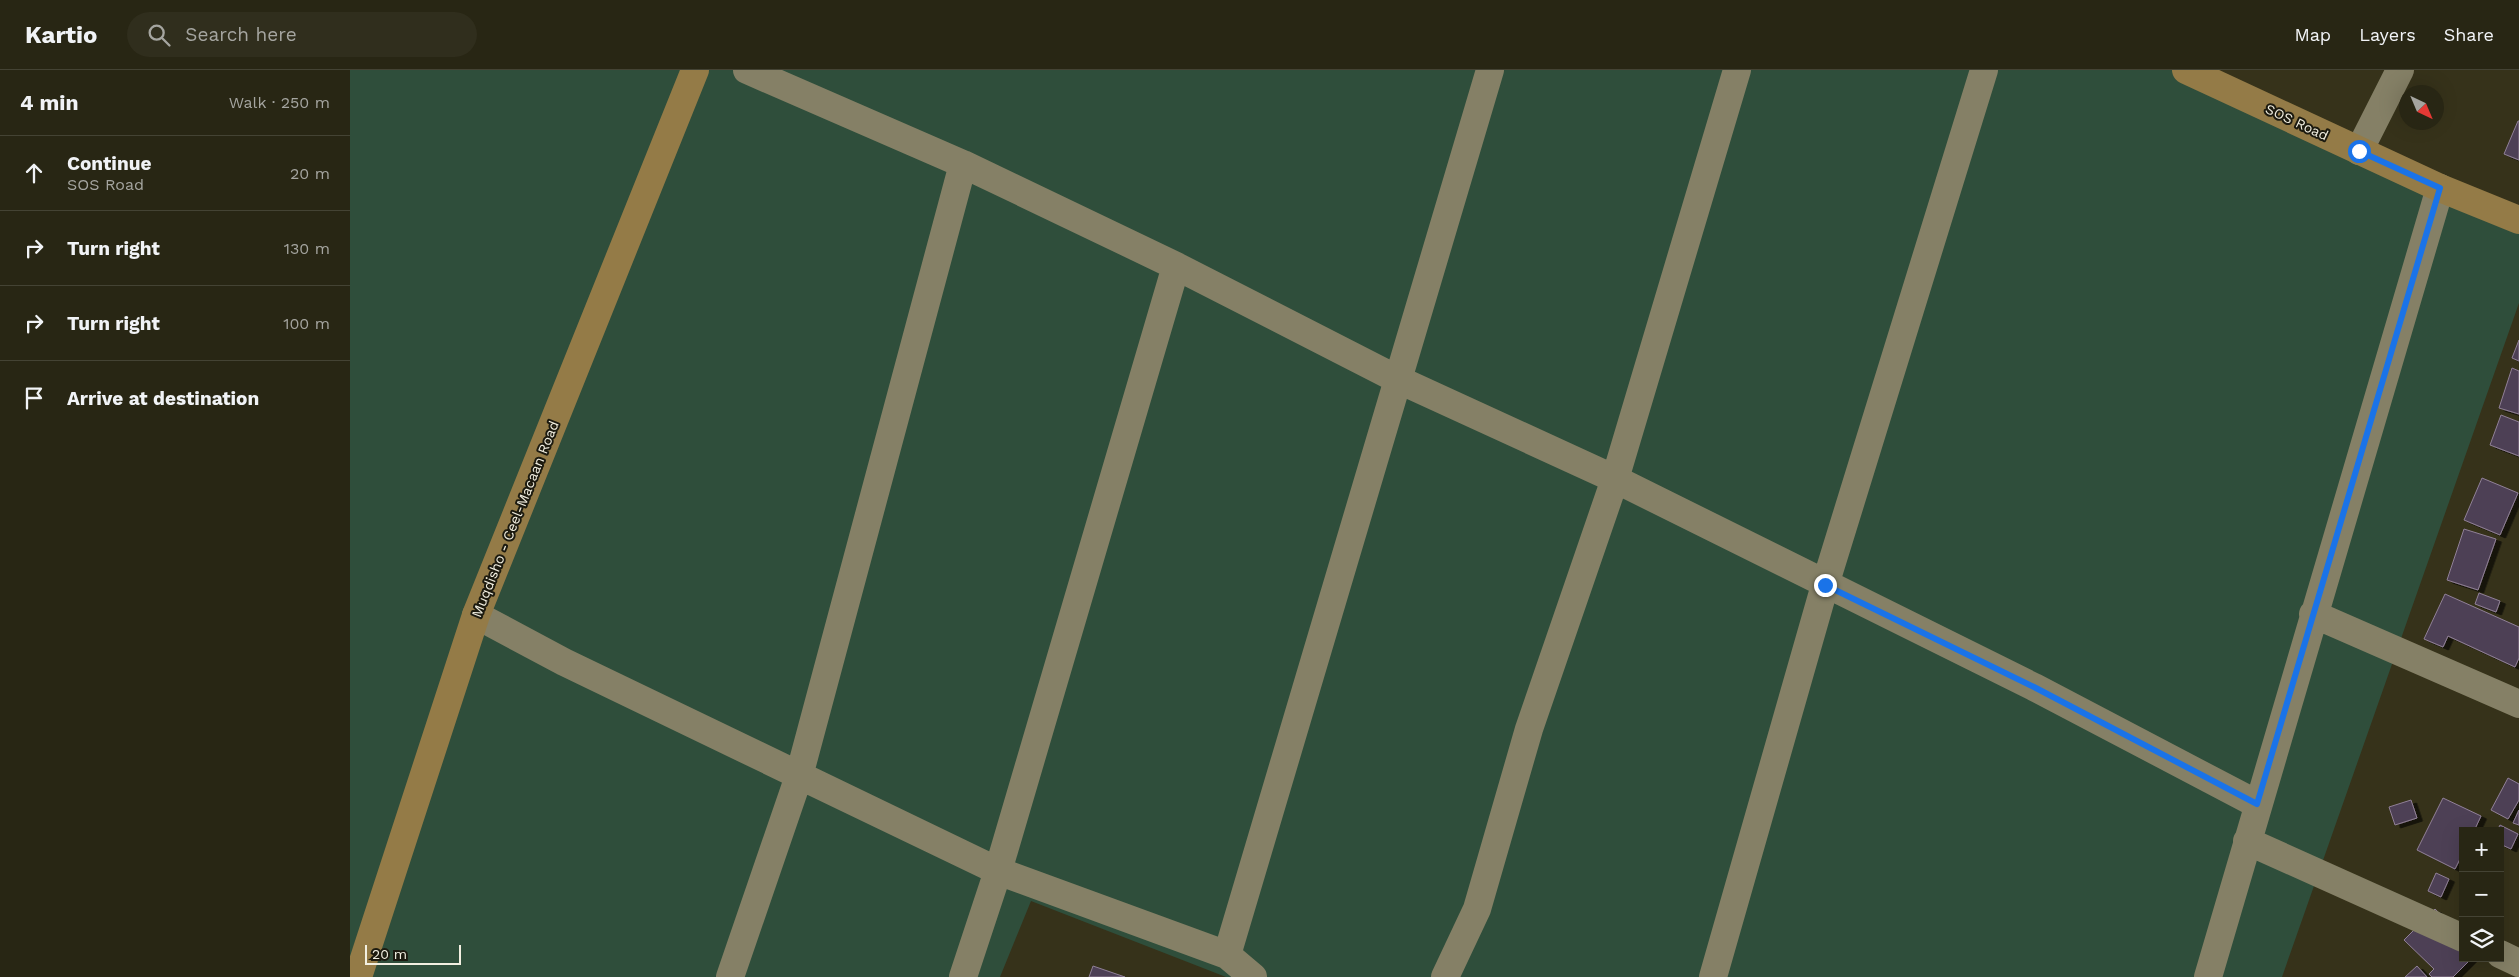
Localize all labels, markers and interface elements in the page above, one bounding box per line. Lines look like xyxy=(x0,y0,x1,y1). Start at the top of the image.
search box xyxy=(127,12,477,57)
text: Kartio xyxy=(25,21,97,49)
icon: search xyxy=(145,21,173,49)
text: Search here xyxy=(185,23,297,46)
text: Map xyxy=(2294,24,2331,45)
text: Layers xyxy=(2359,24,2416,45)
text: Share xyxy=(2444,24,2494,45)
north arrow xyxy=(2399,85,2444,130)
text: 4 min xyxy=(20,90,78,115)
text: Walk · 250 m xyxy=(229,93,330,112)
street label: SOS Road xyxy=(2263,101,2331,143)
route start xyxy=(2348,140,2371,163)
text: Continue xyxy=(67,152,151,175)
icon: ahead xyxy=(20,159,48,187)
text: 20 m xyxy=(290,164,330,183)
text: SOS Road xyxy=(67,175,144,194)
icon: right xyxy=(20,234,48,262)
text: Turn right xyxy=(67,237,160,260)
text: 130 m xyxy=(284,239,330,258)
icon: right xyxy=(20,309,48,337)
text: Turn right xyxy=(67,312,160,335)
text: 100 m xyxy=(283,314,330,333)
icon: arrive xyxy=(20,384,48,412)
text: Arrive at destination xyxy=(67,387,259,410)
street label: Muqdisho - Ceel-Macaan Road xyxy=(468,418,562,620)
route end xyxy=(1814,574,1837,597)
map controls xyxy=(2459,827,2504,962)
button: + xyxy=(2459,827,2504,872)
button: − xyxy=(2459,872,2504,917)
button: layers xyxy=(2459,917,2504,962)
scale bar xyxy=(365,942,461,965)
text: 20 m xyxy=(372,946,407,962)

